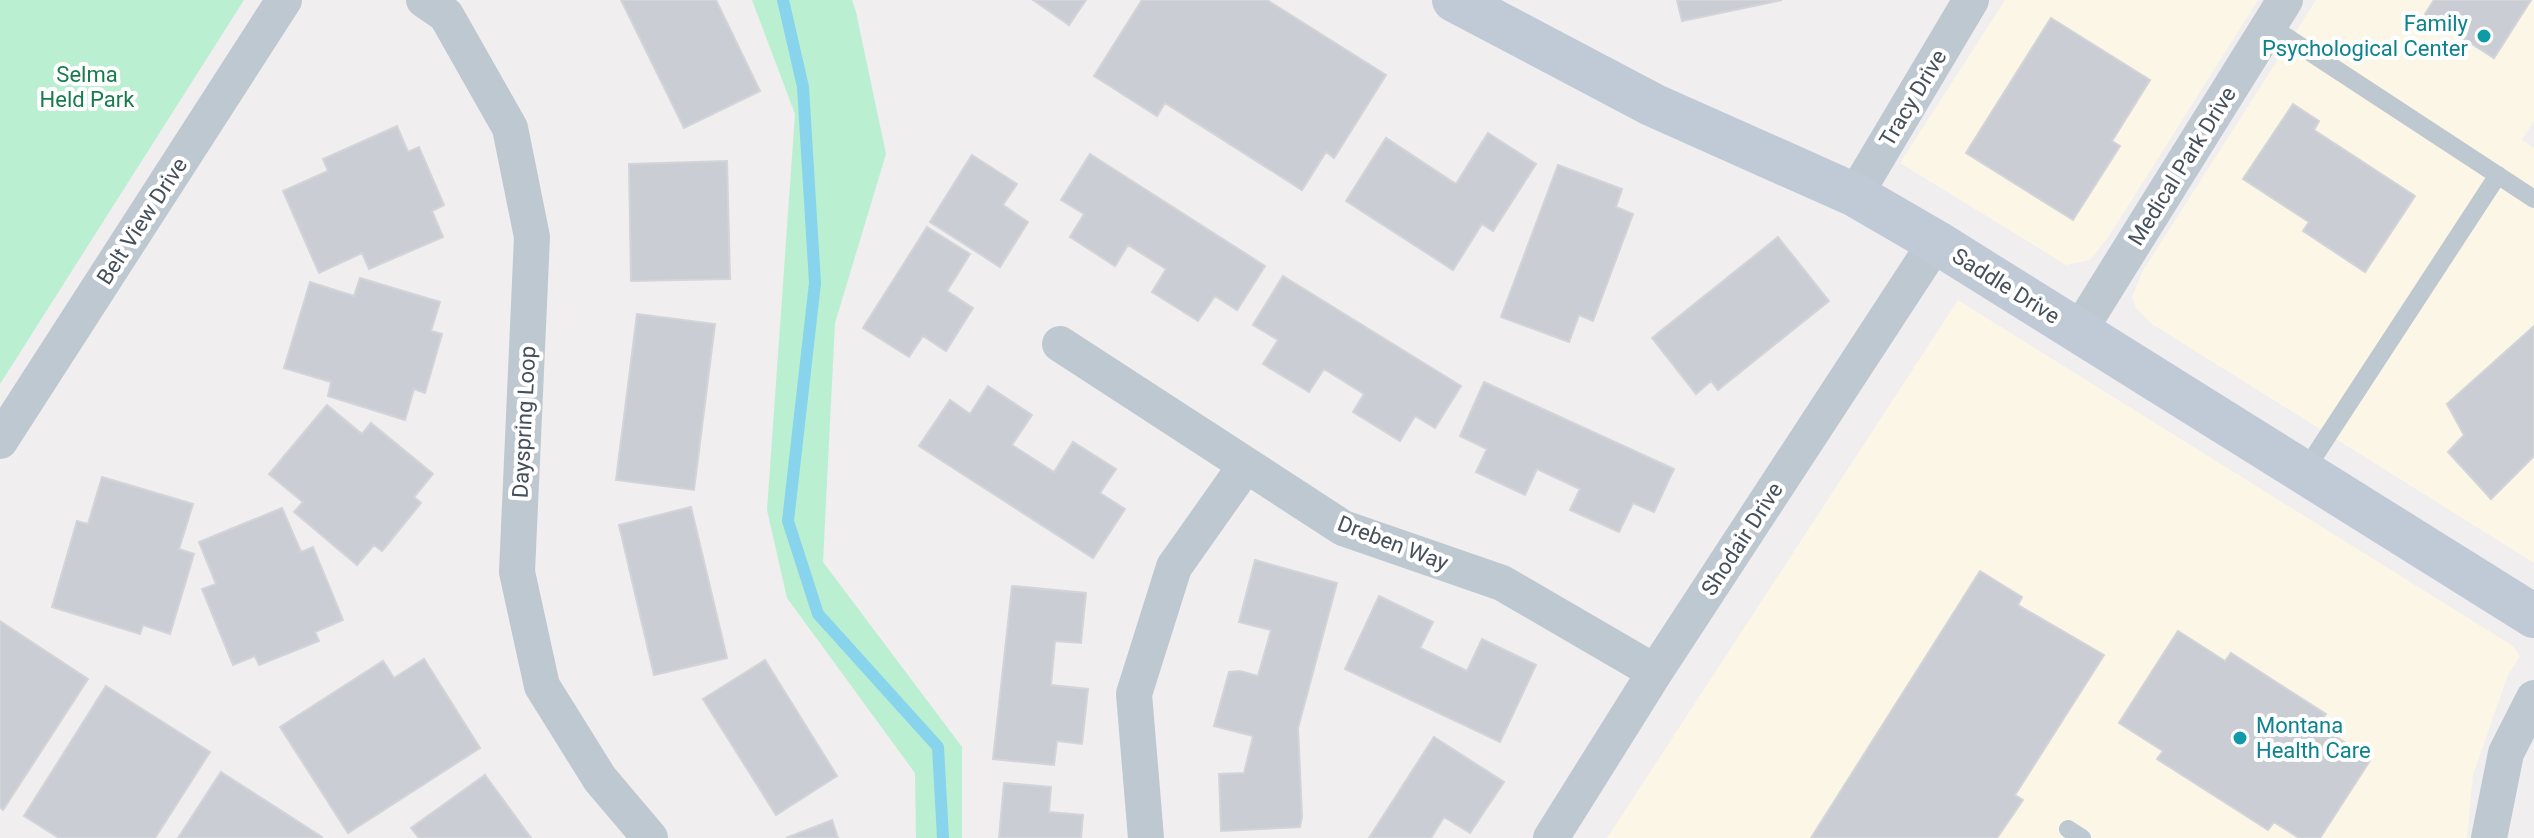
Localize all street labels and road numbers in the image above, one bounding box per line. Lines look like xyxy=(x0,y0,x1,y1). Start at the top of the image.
street label: Tracy Drive xyxy=(1874,45,1952,151)
street label: Medical Park Drive xyxy=(2123,82,2241,250)
street label: Belt View Drive xyxy=(92,153,192,289)
street label: Saddle Drive xyxy=(1948,243,2064,329)
street label: Dayspring Loop xyxy=(508,345,540,499)
street label: Shodair Drive xyxy=(1696,478,1788,600)
street label: Dreben Way xyxy=(1334,510,1452,576)

